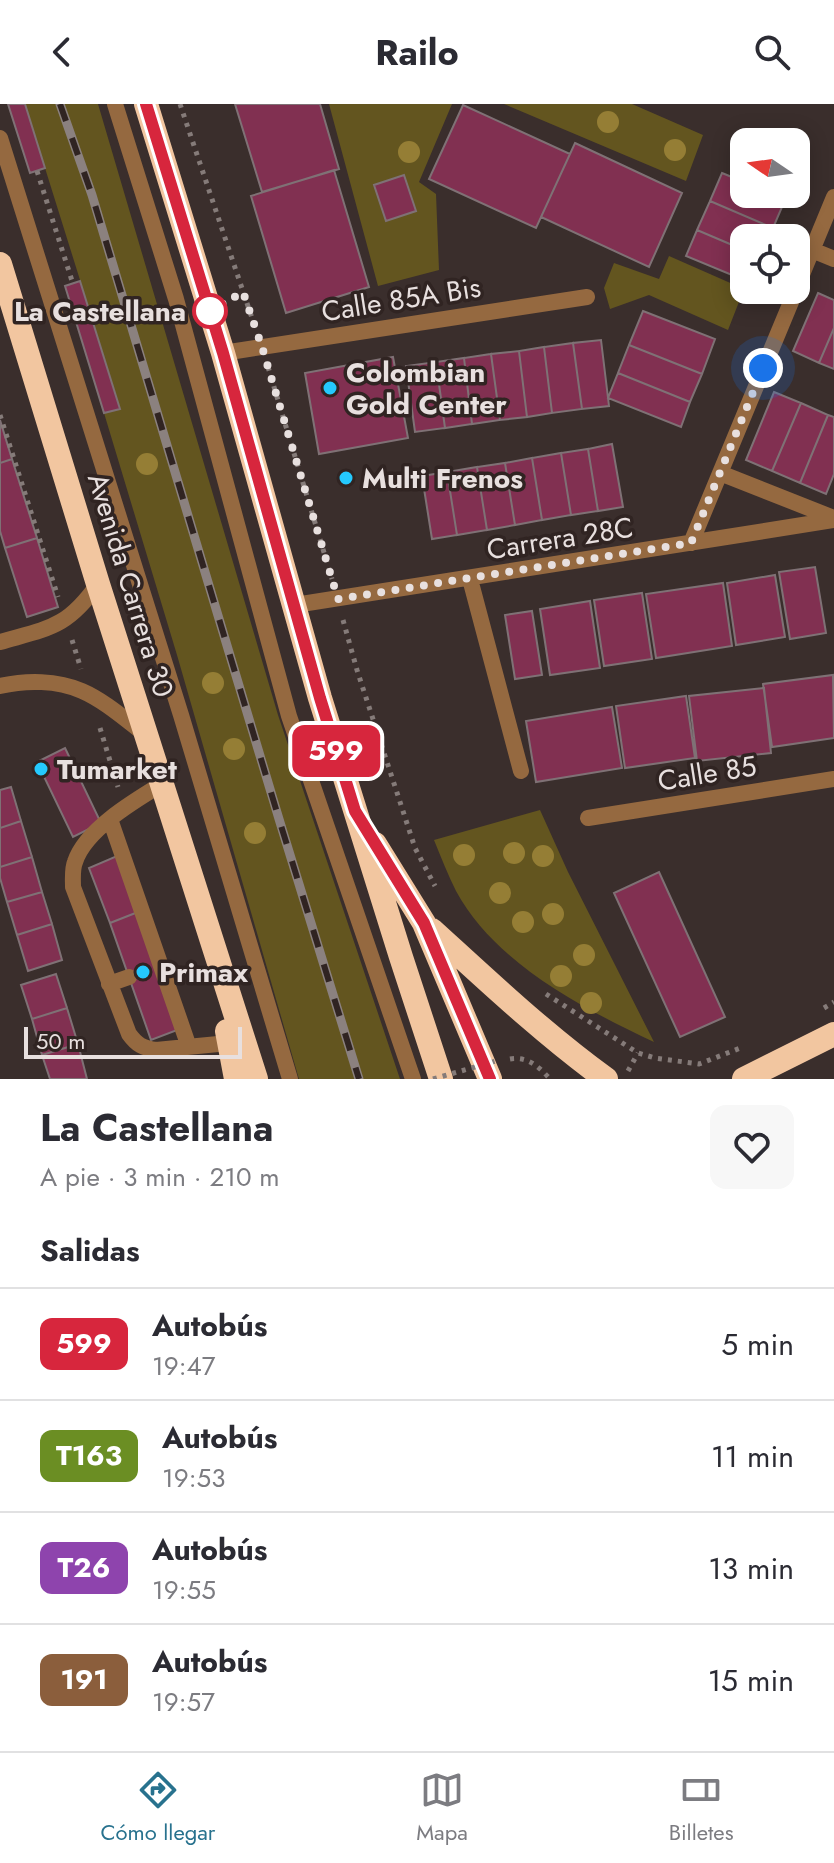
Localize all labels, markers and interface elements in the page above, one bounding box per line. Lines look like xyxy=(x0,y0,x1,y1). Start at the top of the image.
text: Railo xyxy=(375,26,459,78)
icon: back xyxy=(40,30,84,74)
icon: search xyxy=(750,30,794,74)
north arrow xyxy=(730,128,810,208)
map controls xyxy=(730,128,810,304)
button: locate xyxy=(730,224,810,304)
street label: Calle 85A Bis xyxy=(319,267,484,332)
place label: La Castellana xyxy=(14,291,186,332)
marker: La Castellana xyxy=(193,294,227,328)
your location xyxy=(743,348,783,388)
place label: Colombian Gold Center xyxy=(346,352,507,425)
marker: Colombian Gold Center xyxy=(321,379,339,397)
place label: Multi Frenos xyxy=(362,458,523,499)
street label: Avenida Carrera 30 xyxy=(77,468,184,702)
marker: Multi Frenos xyxy=(337,469,355,487)
street label: Carrera 28C xyxy=(484,507,636,570)
line badge: 599 xyxy=(290,725,382,777)
text: 599 xyxy=(308,730,364,771)
street label: Calle 85 xyxy=(655,745,759,802)
place label: Tumarket xyxy=(57,749,177,790)
marker: Tumarket xyxy=(32,760,50,778)
place label: Primax xyxy=(159,952,248,993)
marker: Primax xyxy=(134,963,152,981)
scale bar xyxy=(24,1023,242,1059)
text: 50 m xyxy=(36,1025,85,1057)
text: La Castellana xyxy=(40,1100,274,1155)
button: heart xyxy=(710,1105,794,1189)
text: A pie · 3 min · 210 m xyxy=(40,1158,280,1196)
text: Salidas xyxy=(40,1229,140,1272)
text: Autobús xyxy=(152,1304,267,1347)
text: 599 xyxy=(56,1323,112,1364)
text: 5 min xyxy=(721,1323,794,1366)
text: 19:47 xyxy=(152,1347,215,1385)
text: Autobús xyxy=(162,1416,277,1459)
text: T163 xyxy=(56,1435,122,1476)
text: 11 min xyxy=(711,1435,794,1478)
text: 19:53 xyxy=(162,1459,225,1497)
text: Autobús xyxy=(152,1528,267,1571)
text: T26 xyxy=(58,1547,110,1588)
text: 13 min xyxy=(708,1547,794,1590)
text: 19:55 xyxy=(152,1571,216,1609)
text: Autobús xyxy=(152,1640,267,1683)
text: 191 xyxy=(60,1659,108,1700)
text: 15 min xyxy=(708,1659,794,1702)
text: 19:57 xyxy=(152,1683,215,1721)
tab: Cómo llegar xyxy=(100,1768,215,1848)
tab: Mapa xyxy=(416,1768,468,1848)
tab: Billetes xyxy=(669,1768,734,1848)

